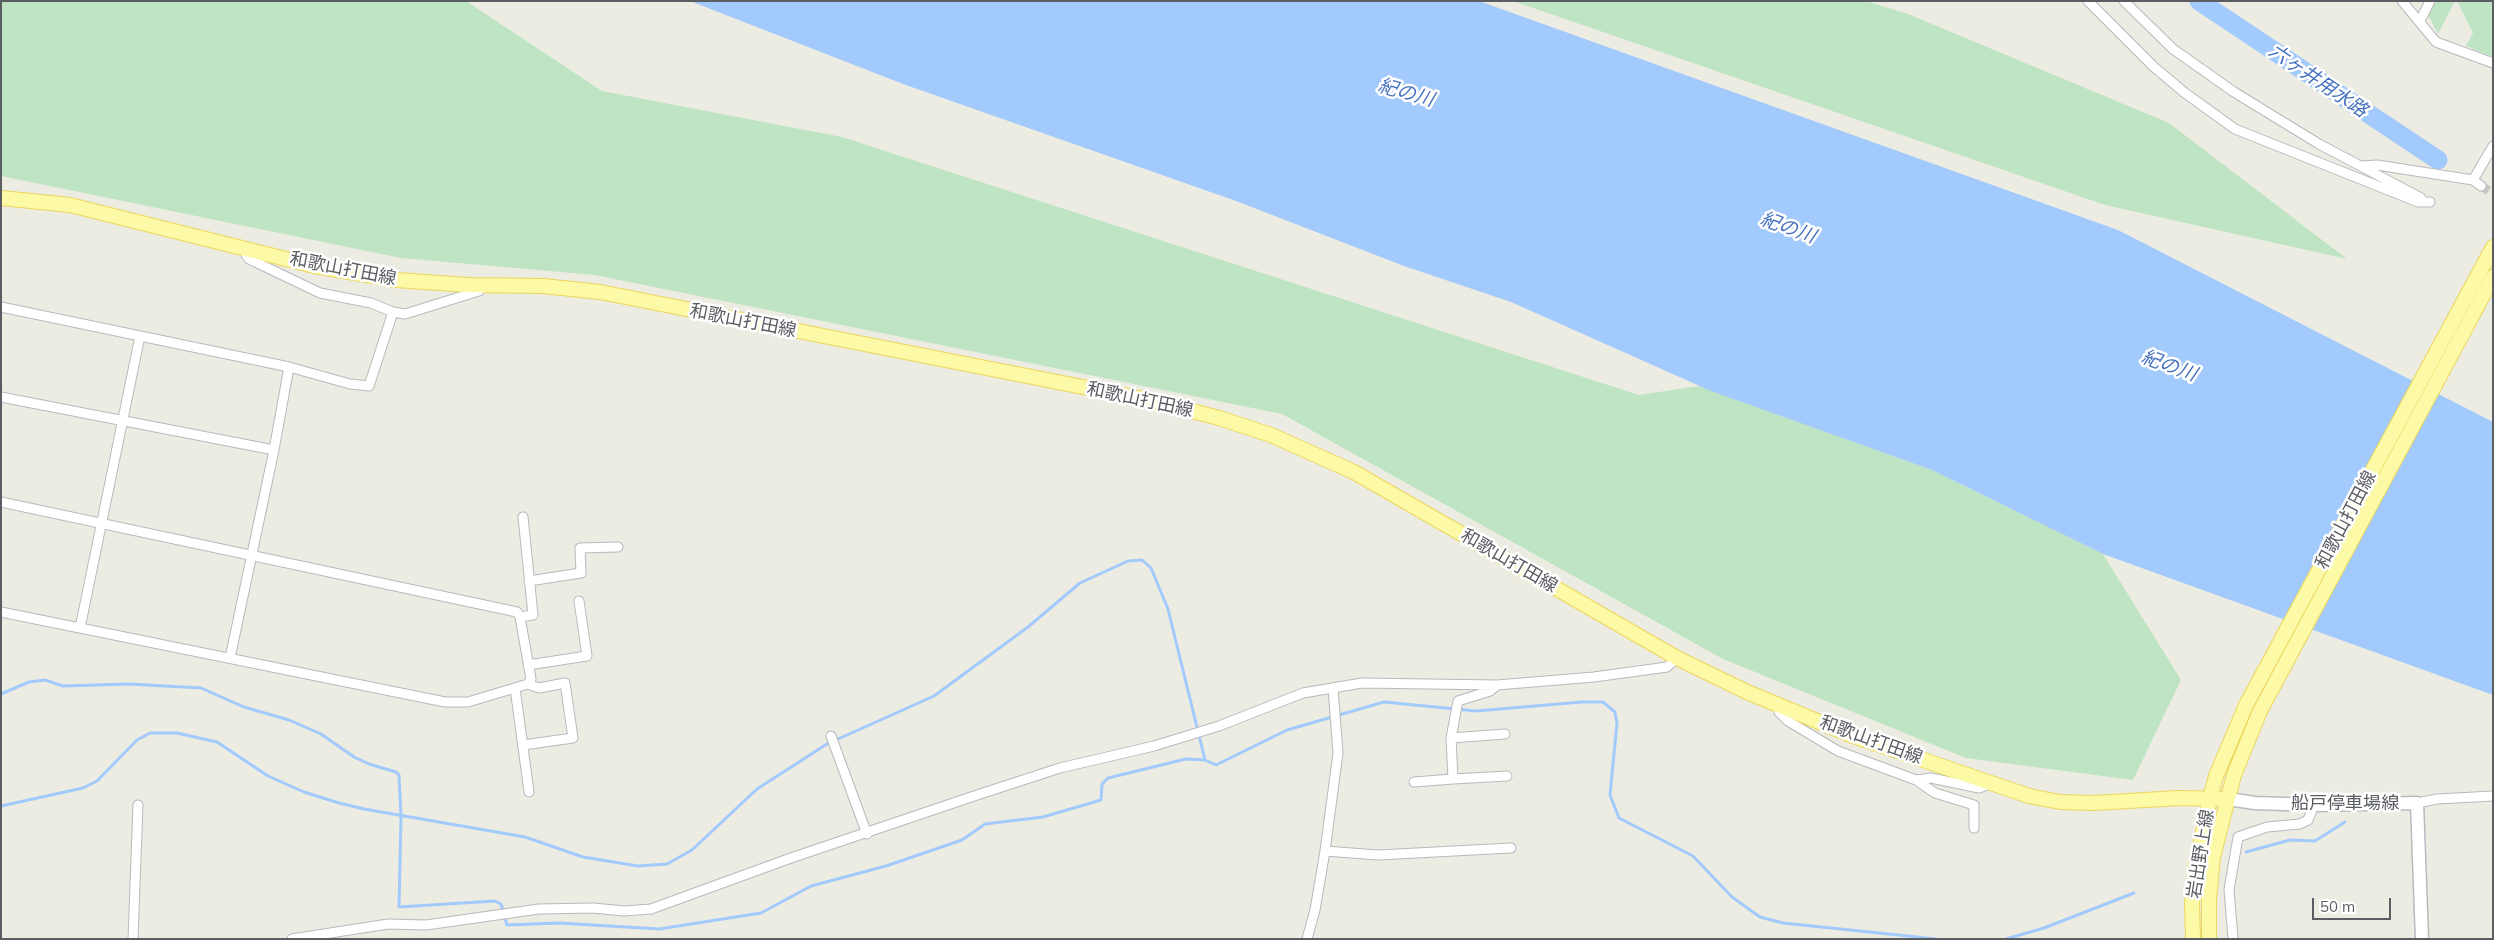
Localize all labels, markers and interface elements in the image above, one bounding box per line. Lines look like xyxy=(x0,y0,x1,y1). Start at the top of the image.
water label: 六ヶ井用水路 xyxy=(2264,40,2372,122)
water label: 紀の川 xyxy=(1375,74,1437,112)
water label: 紀の川 xyxy=(1757,208,1819,248)
street label: 和歌山打田線 xyxy=(288,248,398,290)
street label: 和歌山打田線 xyxy=(688,300,798,342)
water label: 紀の川 xyxy=(2138,346,2200,386)
street label: 和歌山打田線 xyxy=(1085,378,1195,422)
street label: 和歌山打田線 xyxy=(2311,467,2381,573)
street label: 和歌山打田線 xyxy=(1457,525,1561,597)
street label: 和歌山打田線 xyxy=(1817,711,1925,769)
street label: 船戸停車場線 xyxy=(2291,793,2399,815)
street label: 岩出野上線 xyxy=(2183,808,2219,900)
scale bar xyxy=(2314,888,2393,920)
text: 50 m xyxy=(2320,897,2355,916)

